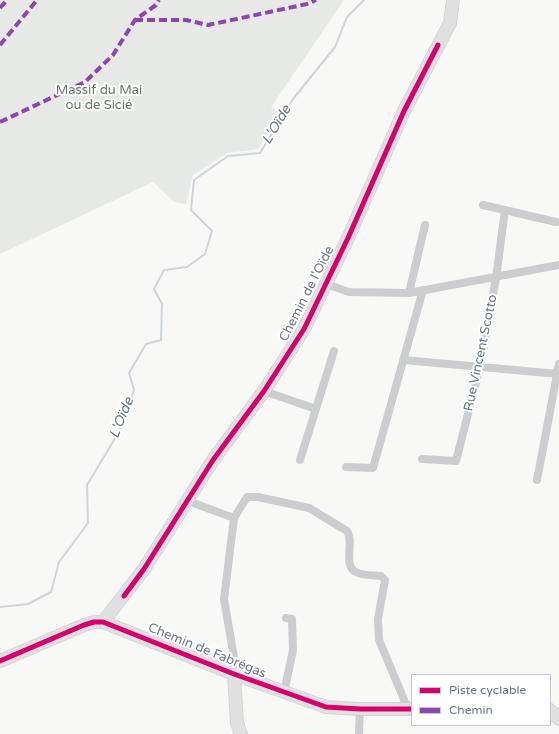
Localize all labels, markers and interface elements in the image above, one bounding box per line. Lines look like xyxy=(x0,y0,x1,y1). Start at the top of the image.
park label: Massif du Mai ou de Sicié xyxy=(56,83,142,114)
water label: L'Oïde xyxy=(259,102,295,148)
street label: Chemin de l'Oïde xyxy=(276,244,338,344)
street label: Rue Vincent Scotto xyxy=(461,293,501,413)
water label: L'Oïde xyxy=(106,395,138,441)
street label: Chemin de Fabrégas xyxy=(146,620,268,682)
legend xyxy=(411,674,551,726)
text: Piste cyclable xyxy=(449,683,526,697)
text: Chemin xyxy=(449,703,493,717)

